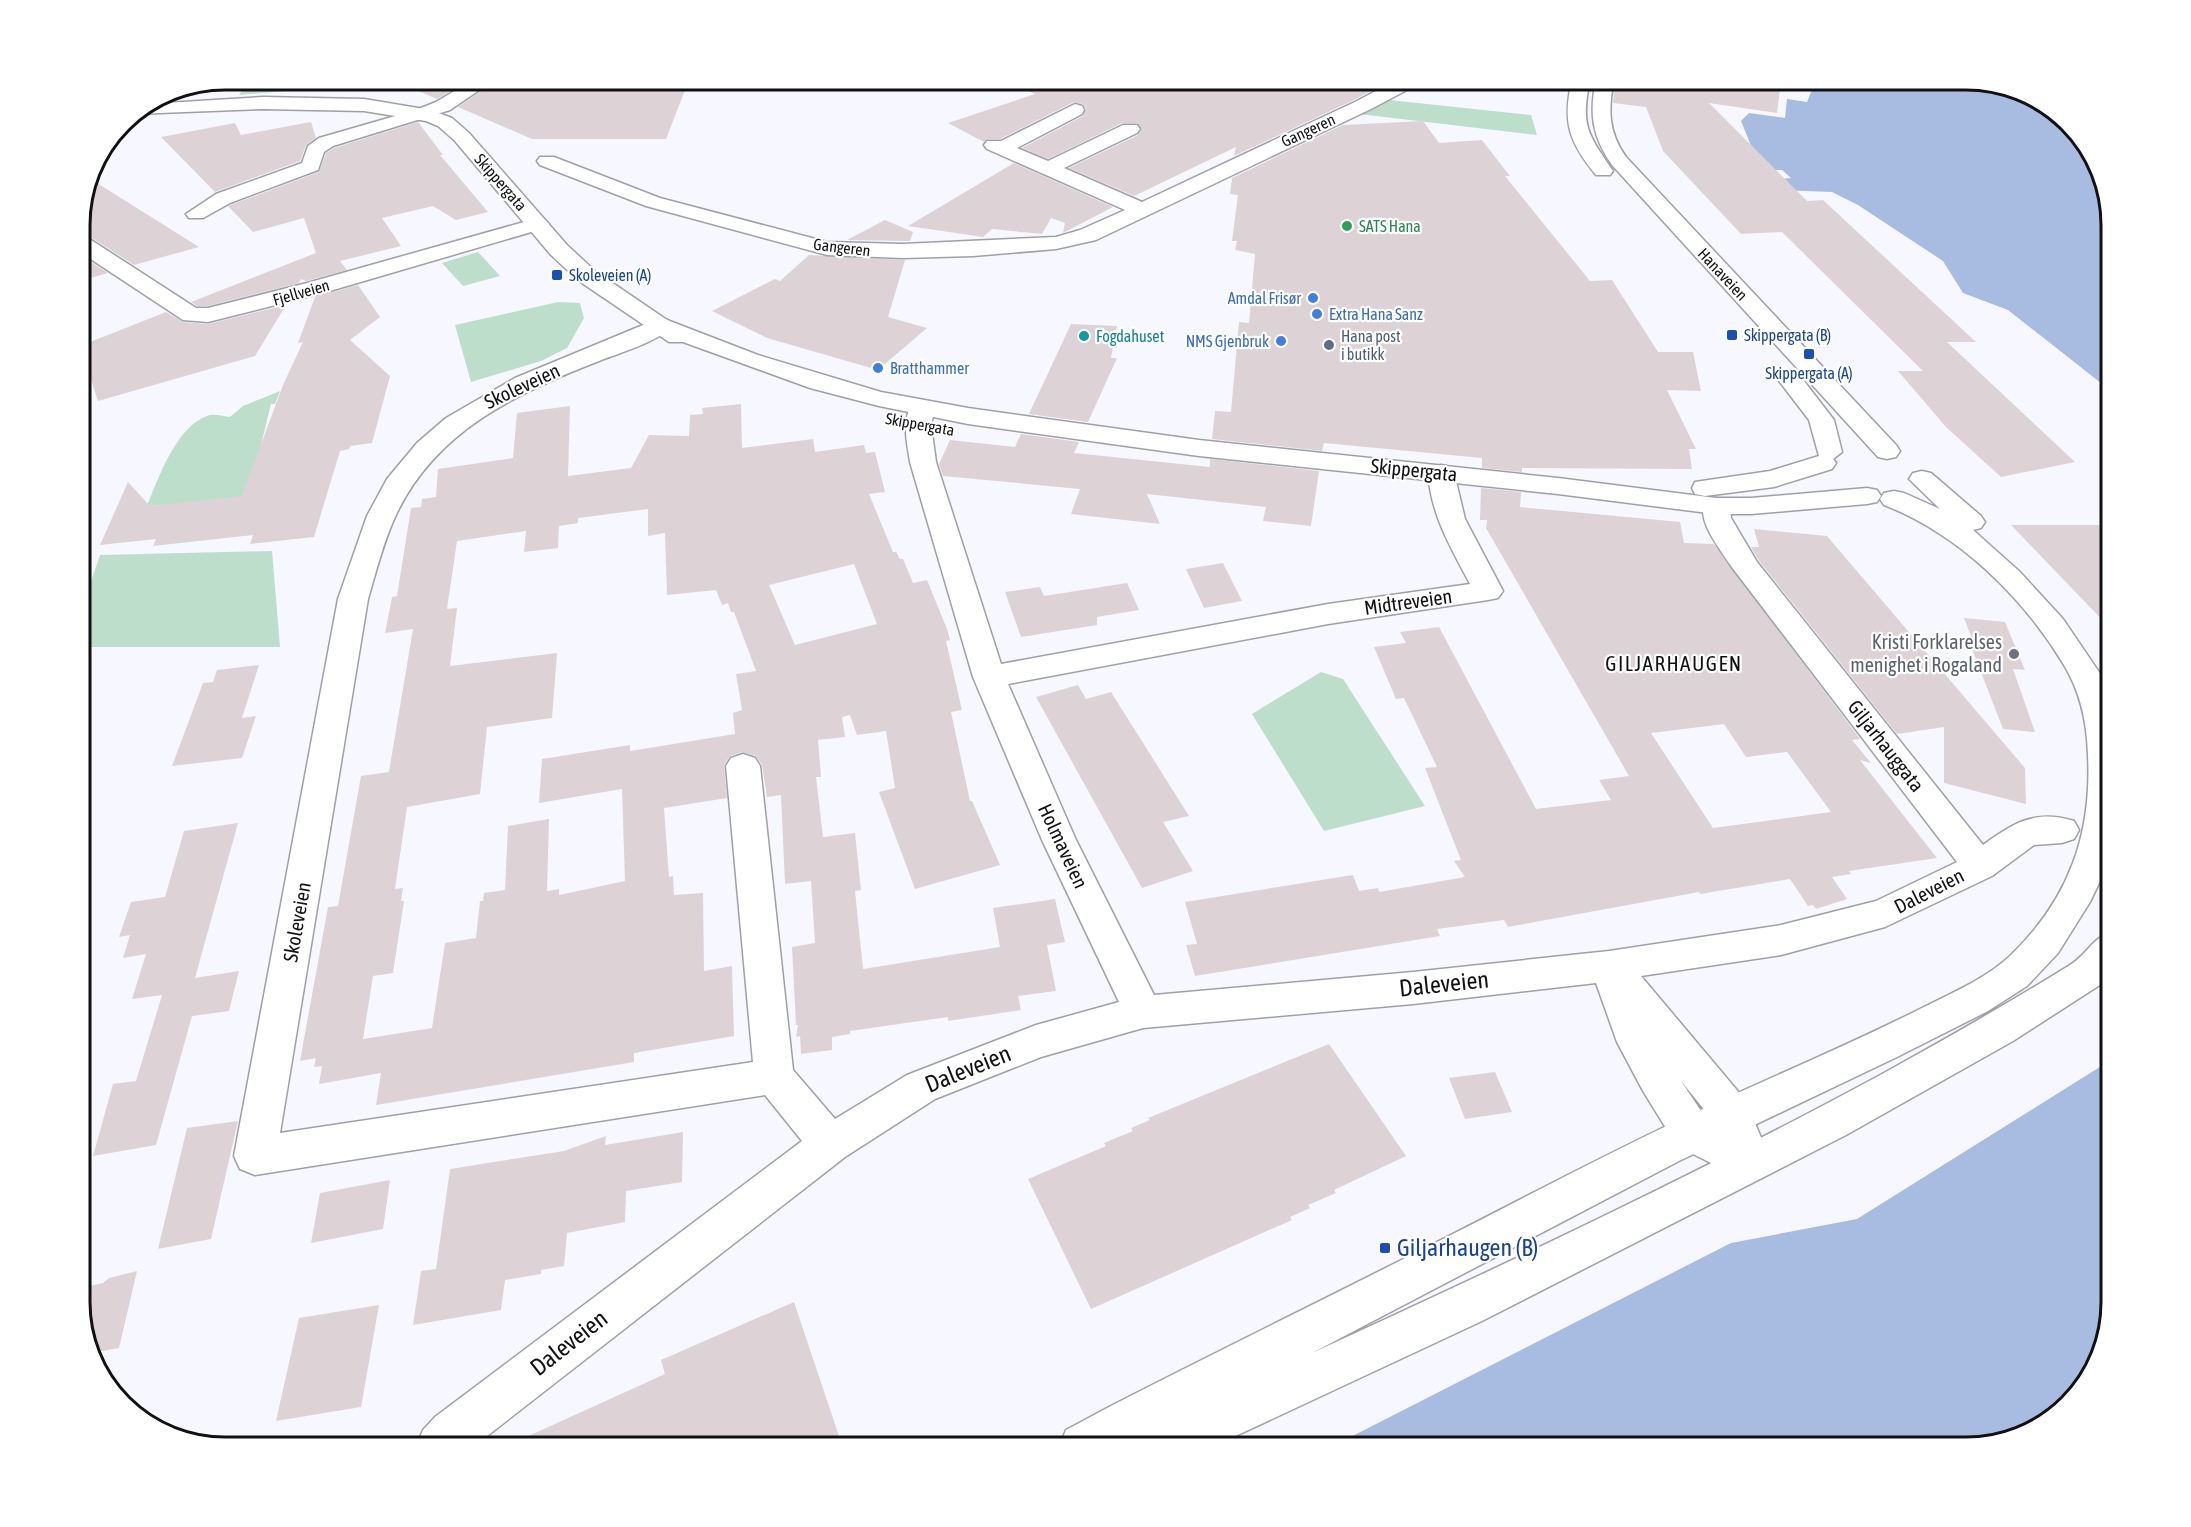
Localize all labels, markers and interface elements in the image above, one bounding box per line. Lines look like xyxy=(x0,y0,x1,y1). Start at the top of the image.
street label: Gangeren xyxy=(1278,110,1338,151)
street label: Skippergata xyxy=(471,150,531,215)
place label: SATS Hana xyxy=(1359,217,1421,235)
marker: SATS Hana xyxy=(1340,219,1354,233)
street label: Gangeren xyxy=(812,235,872,260)
street label: Hanaveien xyxy=(1694,244,1752,304)
place label: Skoleveien (A) xyxy=(569,266,651,285)
marker: Skoleveien (A) xyxy=(550,268,564,282)
street label: Fjellveien xyxy=(271,275,332,310)
place label: Amdal Frisør xyxy=(1228,289,1301,307)
marker: Amdal Frisør xyxy=(1306,291,1320,305)
place label: Extra Hana Sanz xyxy=(1329,305,1423,323)
marker: Extra Hana Sanz xyxy=(1310,307,1324,321)
place label: Skippergata (B) xyxy=(1744,326,1831,345)
place label: Fogdahuset xyxy=(1096,327,1165,346)
place label: Hana post i butikk xyxy=(1341,327,1401,363)
marker: Skippergata (B) xyxy=(1725,328,1739,342)
marker: Fogdahuset xyxy=(1077,329,1091,343)
place label: NMS Gjenbruk xyxy=(1186,332,1269,351)
marker: NMS Gjenbruk xyxy=(1274,334,1288,348)
marker: Hana post i butikk xyxy=(1322,338,1336,352)
marker: Skippergata (A) xyxy=(1802,347,1816,361)
street label: Skoleveien xyxy=(480,358,563,413)
place label: Bratthammer xyxy=(890,359,969,377)
marker: Bratthammer xyxy=(871,361,885,375)
place label: Skippergata (A) xyxy=(1765,364,1853,383)
street label: Skippergata xyxy=(884,409,956,440)
street label: Skippergata xyxy=(1370,454,1459,485)
street label: Midtreveien xyxy=(1362,584,1453,619)
place label: Kristi Forklarelses menighet i Rogaland xyxy=(1850,630,2002,676)
marker: Kristi Forklarelses menighet i Rogaland xyxy=(2007,647,2021,661)
district label: GILJARHAUGEN xyxy=(1605,651,1743,675)
street label: Giljarhauggata xyxy=(1844,695,1929,796)
street label: Holmaveien xyxy=(1034,800,1093,892)
street label: Daleveien xyxy=(1890,863,1967,918)
street label: Skoleveien xyxy=(278,880,315,964)
street label: Daleveien xyxy=(1398,965,1490,1002)
street label: Daleveien xyxy=(921,1039,1015,1098)
place label: Giljarhaugen (B) xyxy=(1397,1234,1538,1261)
marker: Giljarhaugen (B) xyxy=(1378,1241,1392,1255)
street label: Daleveien xyxy=(525,1304,612,1381)

